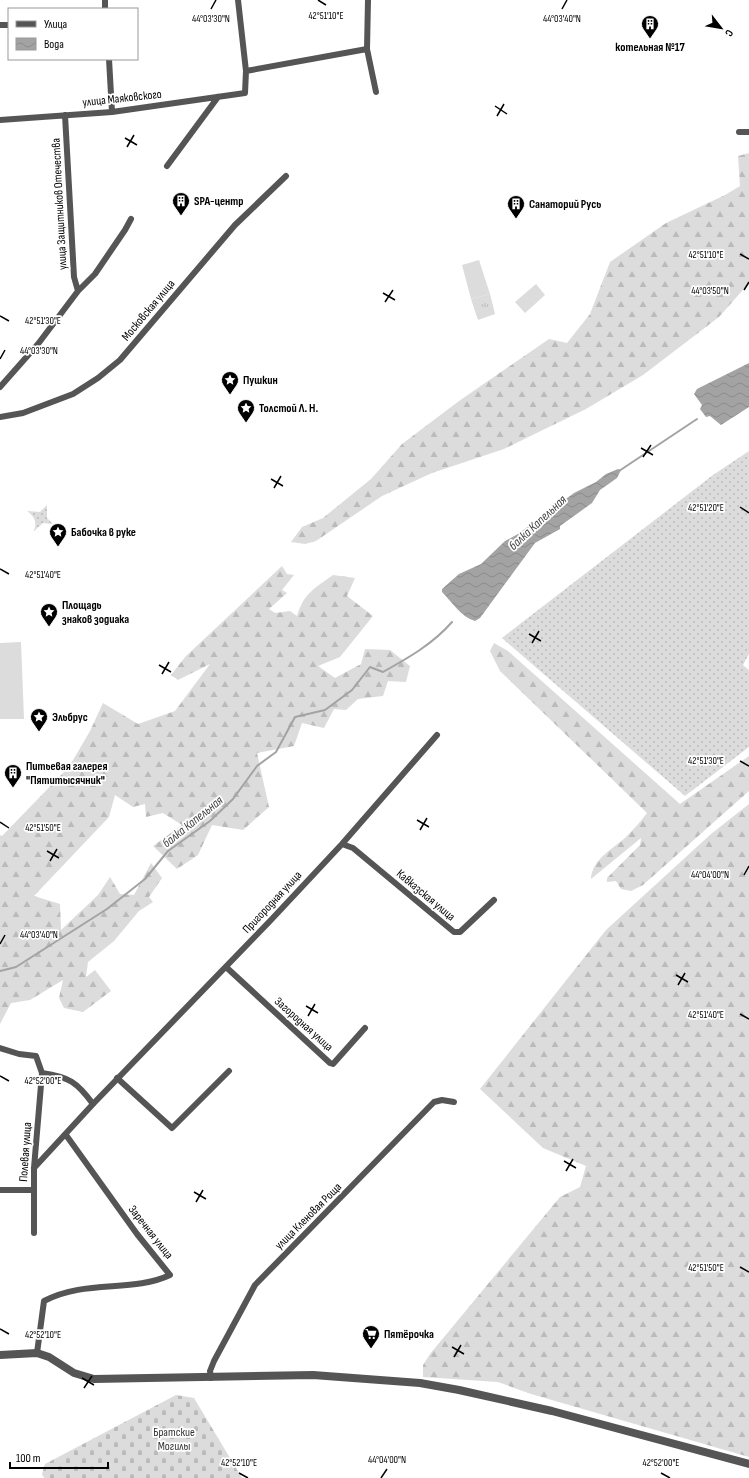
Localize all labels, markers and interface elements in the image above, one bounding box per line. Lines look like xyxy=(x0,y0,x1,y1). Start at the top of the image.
legend xyxy=(8,8,138,60)
north arrow xyxy=(701,8,741,48)
text: 42°51'10"E xyxy=(308,10,344,22)
text: 44°03'30"N xyxy=(192,13,230,25)
text: 44°03'40"N xyxy=(543,13,581,25)
building icon: котельная №17 xyxy=(640,14,660,39)
text: Улица xyxy=(44,17,68,32)
text: С xyxy=(722,27,736,39)
text: Вода xyxy=(44,37,64,52)
place label: котельная №17 xyxy=(615,40,685,55)
street label: улица Маяковского xyxy=(82,87,163,110)
street label: улица Защитников Отечества xyxy=(49,137,70,270)
building icon: SPA-центр xyxy=(171,191,191,216)
place label: SPA-центр xyxy=(194,194,243,209)
building icon: Санаторий Русь xyxy=(506,194,526,219)
place label: Санаторий Русь xyxy=(529,197,601,212)
text: 42°51'10"E xyxy=(688,249,724,261)
street label: Московская улица xyxy=(118,276,179,344)
text: 44°03'50"N xyxy=(691,285,729,297)
text: 42°51'30"E xyxy=(25,315,61,327)
text: 44°03'30"N xyxy=(20,345,58,357)
place icon: Пушкин xyxy=(220,370,240,395)
place label: Пушкин xyxy=(243,373,278,388)
place icon: Толстой Л. Н. xyxy=(236,398,256,423)
place label: Толстой Л. Н. xyxy=(259,401,319,416)
water label: балка Капельная xyxy=(505,492,570,554)
text: 42°51'20"E xyxy=(688,502,724,514)
place icon: Бабочка в руке xyxy=(48,522,68,547)
place label: Бабочка в руке xyxy=(71,525,136,540)
text: 42°51'40"E xyxy=(25,569,61,581)
place label: Площадь знаков зодиака xyxy=(62,598,129,627)
place icon: Площадь знаков зодиака xyxy=(39,602,59,627)
place icon: Эльбрус xyxy=(29,707,49,732)
place label: Эльбрус xyxy=(52,710,88,725)
text: 42°51'30"E xyxy=(688,755,724,767)
place label: Питьевая галерея "Пятитысячник" xyxy=(26,759,107,788)
building icon: Питьевая галерея "Пятитысячник" xyxy=(3,763,23,788)
water label: балка Капельная xyxy=(159,792,226,851)
text: 42°51'50"E xyxy=(25,822,61,834)
street label: Кавказская улица xyxy=(393,866,458,925)
street label: Пригородная улица xyxy=(240,868,305,937)
text: 44°04'00"N xyxy=(691,869,729,881)
text: 44°03'40"N xyxy=(20,929,58,941)
street label: Загородная улица xyxy=(271,994,336,1055)
text: 42°51'40"E xyxy=(688,1009,724,1021)
text: 42°52'00"E xyxy=(25,1075,62,1087)
street label: Полевая улица xyxy=(16,1121,35,1182)
street label: улица Кленовая Роща xyxy=(272,1179,345,1253)
street label: Заречная улица xyxy=(125,1202,177,1263)
text: 42°51'50"E xyxy=(688,1262,724,1274)
supermarket icon: Пятёрочка xyxy=(361,1324,381,1349)
place label: Пятёрочка xyxy=(384,1327,434,1342)
text: 42°52'10"E xyxy=(25,1329,61,1341)
park label: Братские Могилы xyxy=(153,1425,195,1454)
scale bar xyxy=(10,1444,108,1470)
text: 100 m xyxy=(16,1451,41,1466)
text: 44°04'00"N xyxy=(368,1454,406,1466)
text: 42°52'10"E xyxy=(221,1457,257,1469)
text: 42°52'00"E xyxy=(643,1457,680,1469)

